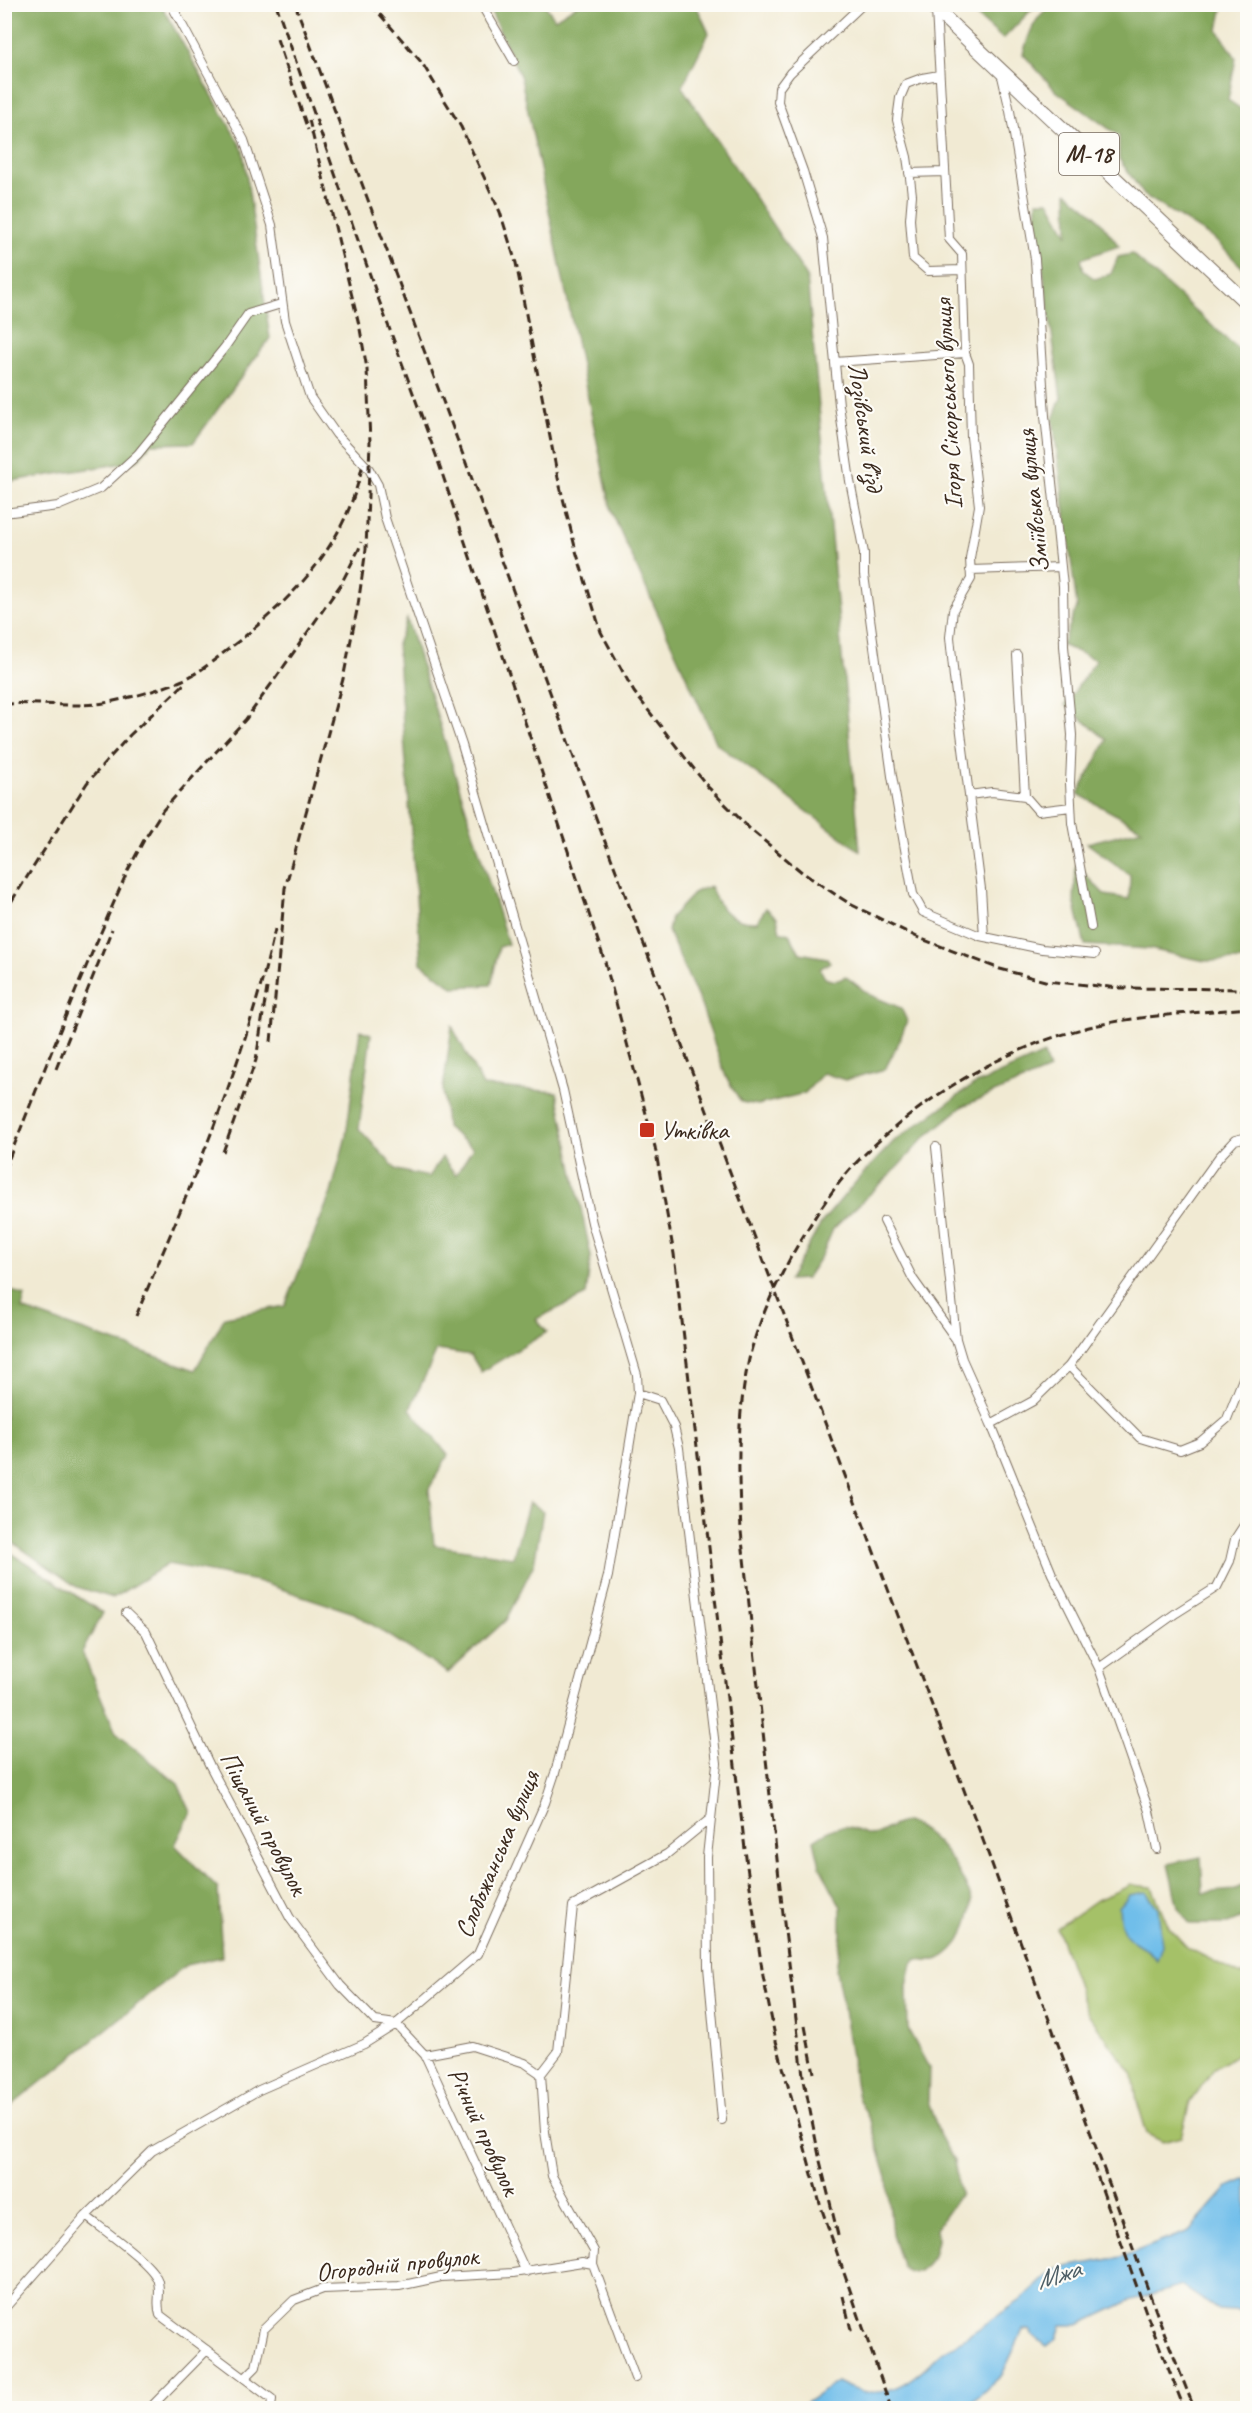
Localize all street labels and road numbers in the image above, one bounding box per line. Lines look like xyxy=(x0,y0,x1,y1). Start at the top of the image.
road number: М-18 xyxy=(1059,133,1119,175)
street label: Ігоря Сікорського вулиця xyxy=(926,296,970,510)
street label: Лозівський в'їзд xyxy=(840,361,892,496)
street label: Зміївська вулиця xyxy=(1009,426,1057,574)
street label: Піщаний провулок xyxy=(212,1746,317,1903)
street label: Слобожанська вулиця xyxy=(447,1764,548,1943)
street label: Річний провулок xyxy=(440,2062,529,2202)
street label: Огородній провулок xyxy=(314,2239,482,2289)

